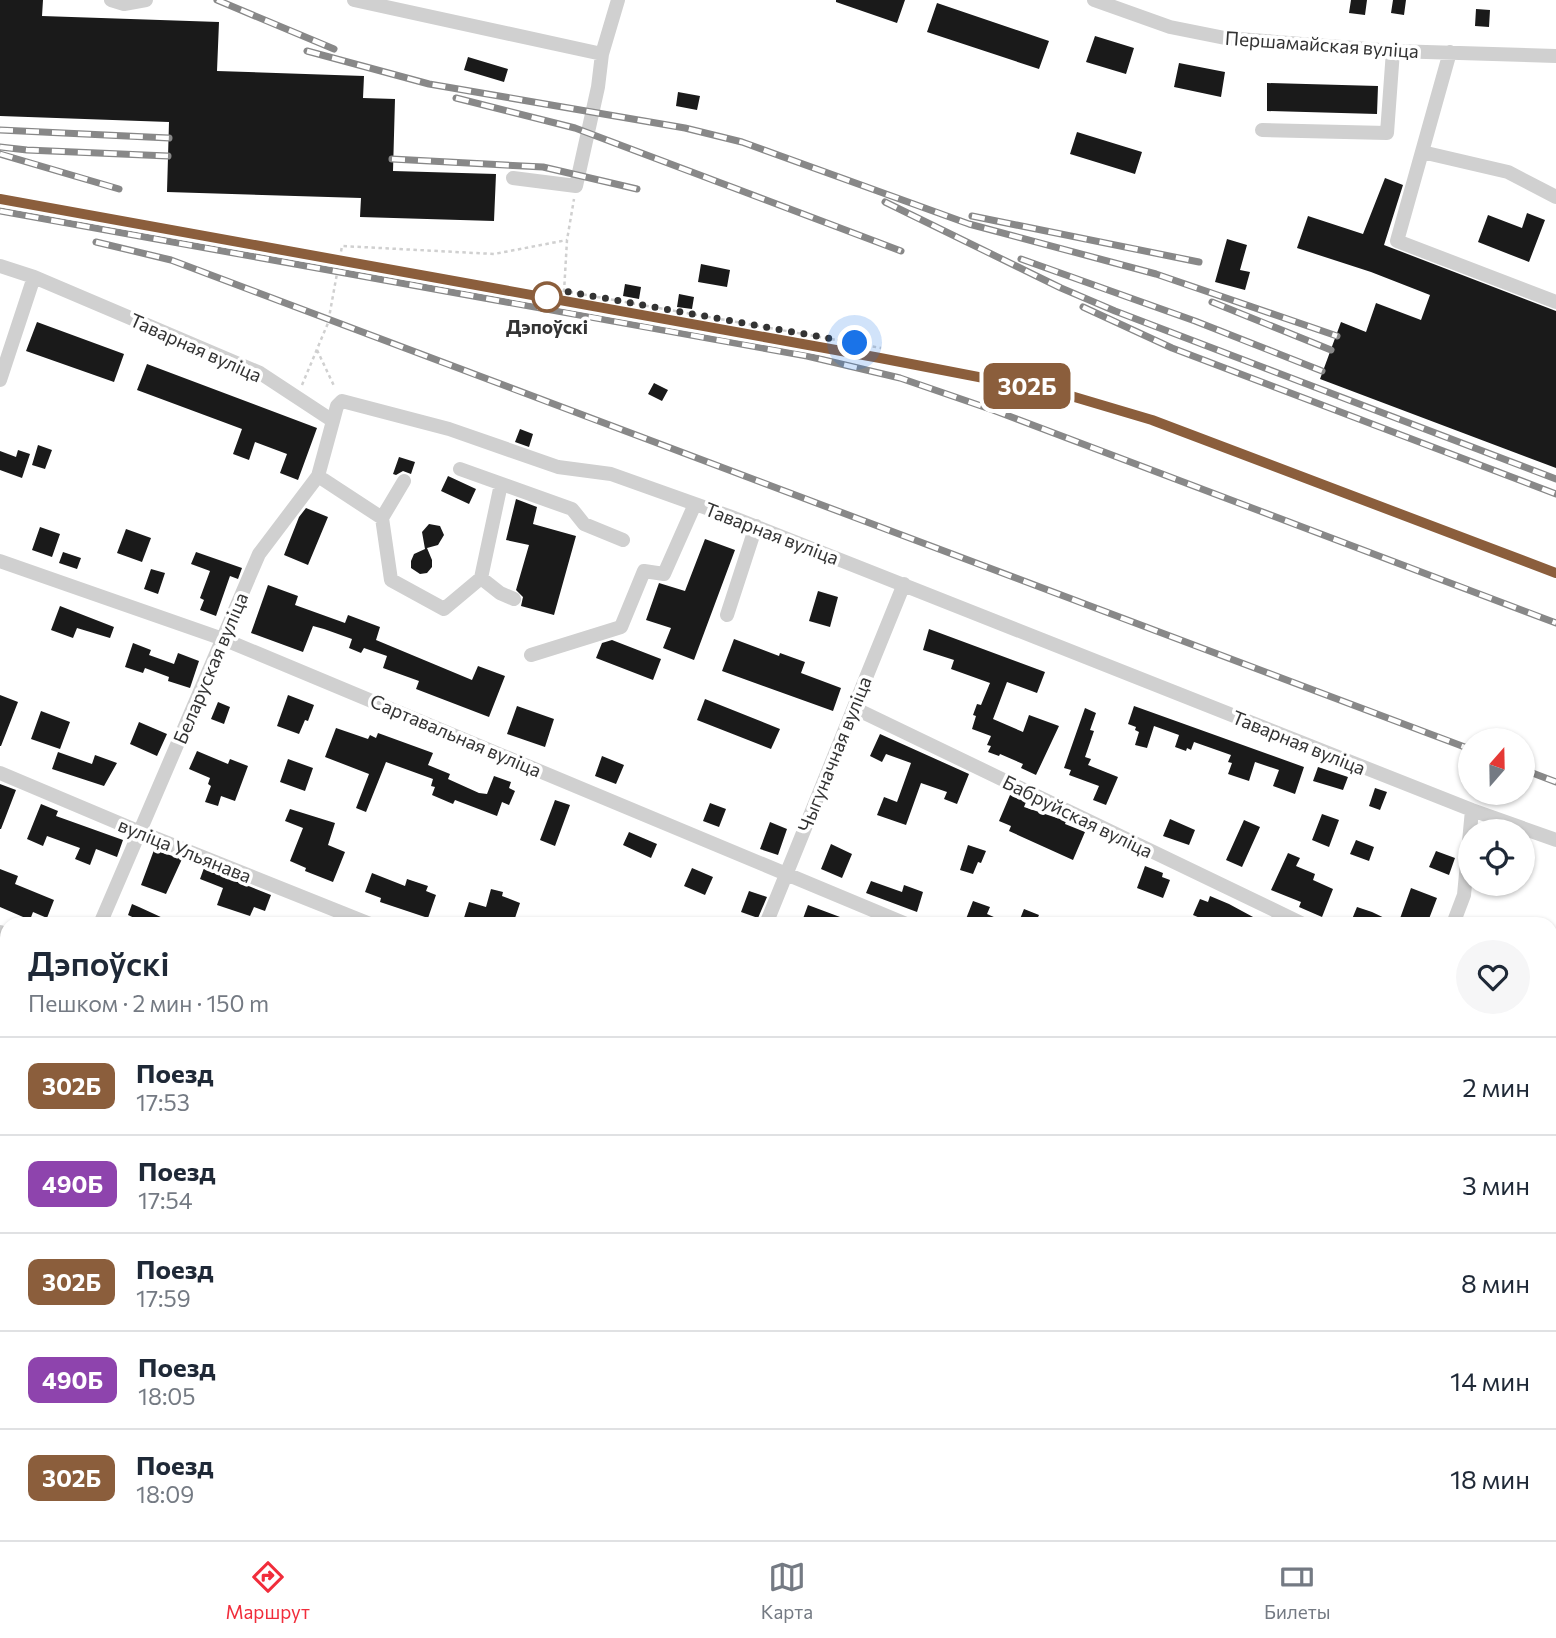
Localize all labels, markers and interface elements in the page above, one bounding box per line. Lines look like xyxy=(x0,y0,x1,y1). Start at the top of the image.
street label: Першамайская вуліца xyxy=(1224,26,1420,62)
marker: Дэпоўскі xyxy=(532,282,562,312)
street label: Таварная вуліца xyxy=(127,308,265,386)
place label: Дэпоўскі xyxy=(506,315,588,338)
your location xyxy=(837,325,872,360)
line badge: 302Б xyxy=(978,363,1076,409)
text: 302Б xyxy=(997,371,1057,400)
street label: Таварная вуліца xyxy=(702,497,842,569)
street label: Беларуская вуліца xyxy=(168,589,252,747)
street label: Чыгуначная вуліца xyxy=(792,673,876,835)
street label: Сартавальная вуліца xyxy=(367,689,545,781)
street label: Таварная вуліца xyxy=(1229,705,1369,779)
north arrow xyxy=(1458,728,1535,805)
map controls xyxy=(1458,728,1535,896)
street label: Бабруйская вуліца xyxy=(999,770,1157,862)
street label: вуліца Ульянава xyxy=(115,813,255,887)
button: locate xyxy=(1458,819,1535,896)
button: heart xyxy=(1456,940,1530,1014)
text: Дэпоўскі xyxy=(28,942,169,983)
text: Пешком · 2 мин · 150 m xyxy=(28,989,269,1017)
text: Поезд xyxy=(136,1057,213,1088)
text: 302Б xyxy=(42,1071,101,1100)
text: 2 мин xyxy=(1462,1071,1530,1102)
text: 17:53 xyxy=(136,1088,190,1116)
text: Поезд xyxy=(138,1155,215,1186)
text: 490Б xyxy=(42,1169,103,1198)
text: 3 мин xyxy=(1462,1169,1530,1200)
text: 17:54 xyxy=(138,1186,193,1214)
text: Поезд xyxy=(136,1253,213,1284)
text: 302Б xyxy=(42,1267,101,1296)
text: 8 мин xyxy=(1461,1267,1530,1298)
text: 17:59 xyxy=(136,1284,191,1312)
text: Поезд xyxy=(138,1351,215,1382)
text: 490Б xyxy=(42,1365,103,1394)
text: 14 мин xyxy=(1450,1365,1530,1396)
text: 18:05 xyxy=(138,1382,196,1410)
text: Поезд xyxy=(136,1449,213,1480)
text: 302Б xyxy=(42,1463,101,1492)
text: 18 мин xyxy=(1450,1463,1530,1494)
text: 18:09 xyxy=(136,1480,194,1508)
tab: Маршрут xyxy=(225,1558,310,1623)
tab: Карта xyxy=(761,1558,813,1623)
tab: Билеты xyxy=(1264,1558,1331,1623)

